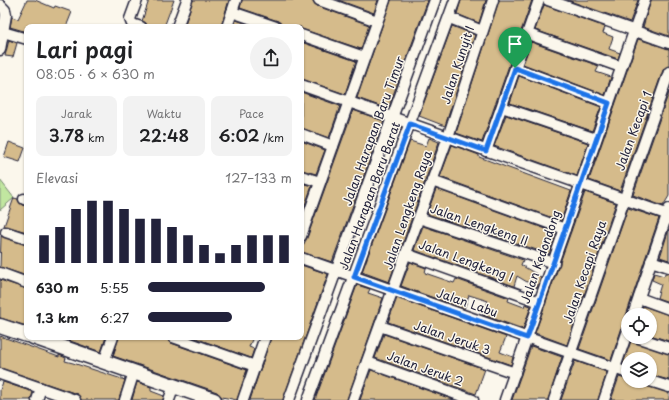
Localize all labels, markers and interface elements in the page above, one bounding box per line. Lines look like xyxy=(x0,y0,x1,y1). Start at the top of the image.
street label: Jalan Kunyit I xyxy=(436,23,478,106)
pin xyxy=(498,27,532,68)
text: Lari pagi xyxy=(36,32,133,65)
icon: arrive xyxy=(504,33,526,55)
button: share xyxy=(250,37,292,79)
street label: Jalan Harapan Baru Timur xyxy=(338,53,409,208)
text: 08:05 · 6 × 630 m xyxy=(36,64,155,83)
street label: Jalan Kecapi 1 xyxy=(610,88,656,173)
text: Jarak xyxy=(61,105,92,122)
text: Waktu xyxy=(147,105,181,122)
text: Pace xyxy=(239,105,264,122)
street label: Jalan Harapan Baru Barat xyxy=(334,119,404,272)
text: 3.78 xyxy=(49,122,84,148)
text: 22:48 xyxy=(139,122,189,148)
text: 6:02 xyxy=(219,122,259,148)
text: km xyxy=(84,129,104,146)
text: /km xyxy=(259,129,284,146)
street label: Jalan Lengkeng Raya xyxy=(378,147,436,272)
text: Elevasi xyxy=(36,168,78,187)
text: 127–133 m xyxy=(225,168,292,187)
street label: Jalan Lengkeng II xyxy=(428,199,531,249)
street label: Jalan Kedondong xyxy=(516,207,565,306)
street label: Jalan Kecapi Raya xyxy=(558,217,610,325)
street label: Jalan Lengkeng I xyxy=(416,235,516,286)
text: 630 m xyxy=(36,278,79,297)
text: 5:55 xyxy=(100,278,129,297)
street label: Jalan Labu xyxy=(434,283,500,321)
text: 1.3 km xyxy=(36,308,79,327)
text: 6:27 xyxy=(100,308,129,327)
map controls xyxy=(621,308,657,388)
button: locate xyxy=(621,308,657,344)
street label: Jalan Jeruk 3 xyxy=(412,315,493,359)
street label: Jalan Jeruk 2 xyxy=(385,346,466,390)
button: layers xyxy=(621,352,657,388)

